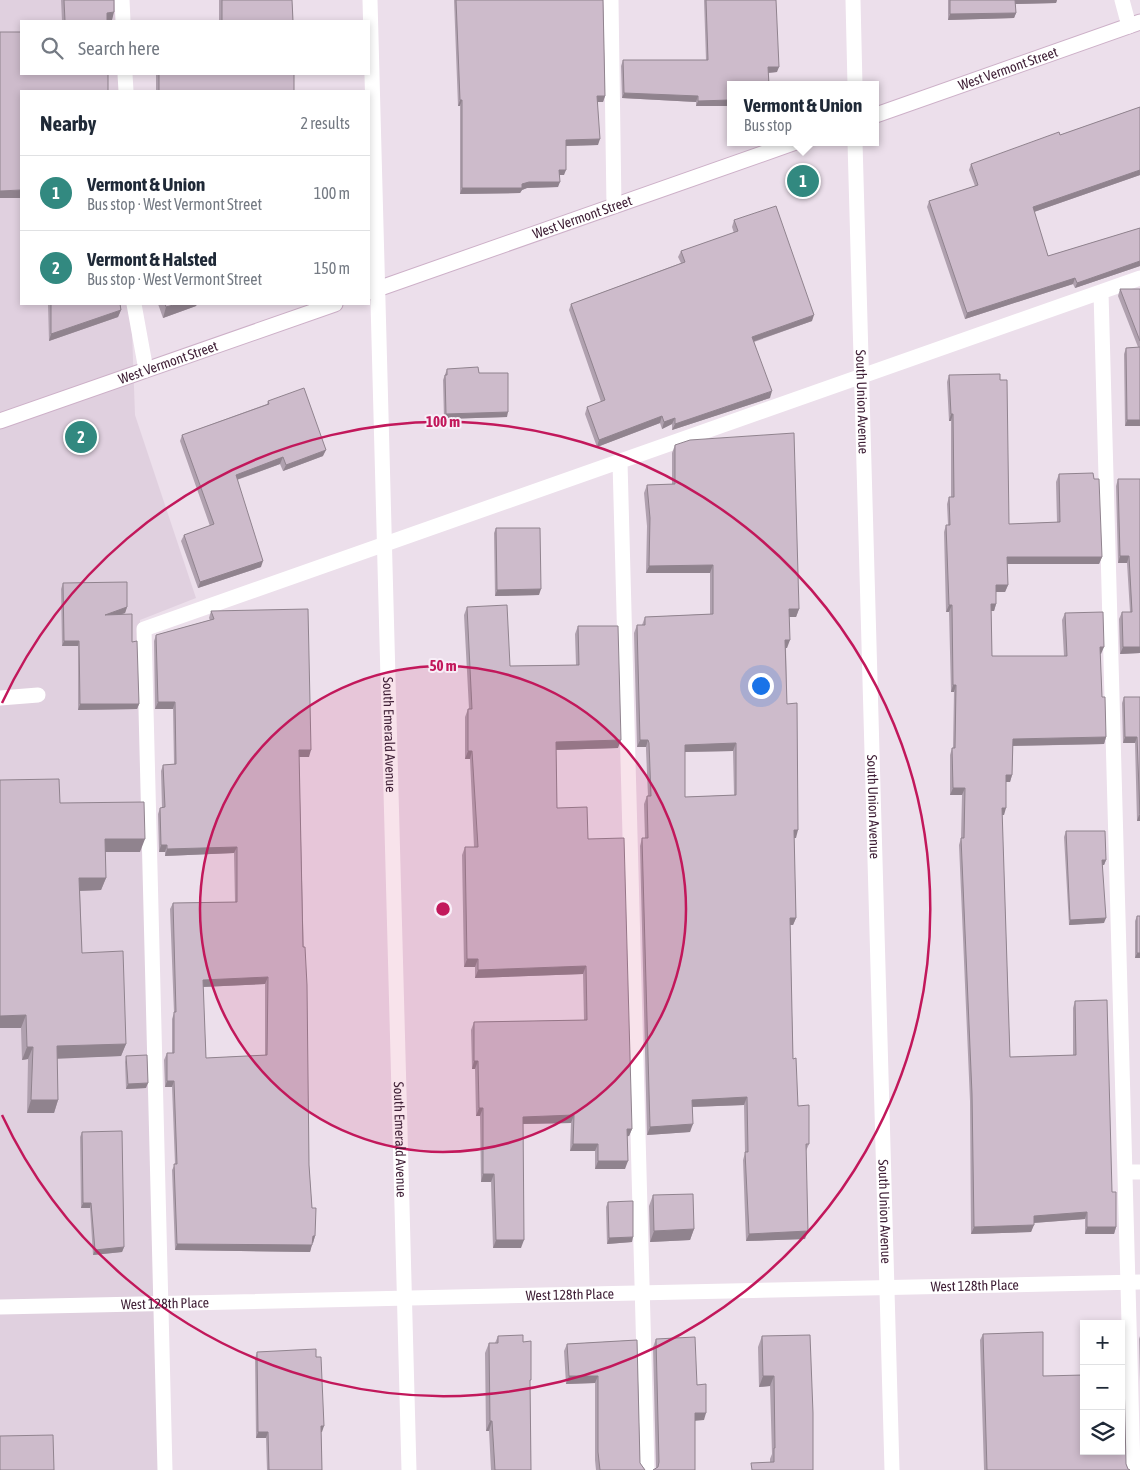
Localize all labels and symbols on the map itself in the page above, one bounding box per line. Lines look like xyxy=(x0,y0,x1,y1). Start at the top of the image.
street label: West Vermont Street xyxy=(956,44,1060,93)
pin: 1 xyxy=(787,162,819,200)
street label: West Vermont Street xyxy=(530,192,634,242)
street label: West Vermont Street xyxy=(116,338,220,387)
street label: South Union Avenue xyxy=(853,349,872,454)
text: 100 m xyxy=(426,413,460,430)
pin: 2 xyxy=(65,418,97,456)
text: 50 m xyxy=(430,657,457,674)
your location xyxy=(748,673,774,699)
street label: South Emerald Avenue xyxy=(380,677,399,793)
street label: South Union Avenue xyxy=(864,754,883,859)
centre of rings xyxy=(434,900,452,918)
street label: South Emerald Avenue xyxy=(391,1082,410,1198)
street label: South Union Avenue xyxy=(875,1159,894,1264)
street label: West 128th Place xyxy=(930,1277,1019,1295)
street label: West 128th Place xyxy=(526,1286,614,1303)
street label: West 128th Place xyxy=(121,1294,209,1312)

